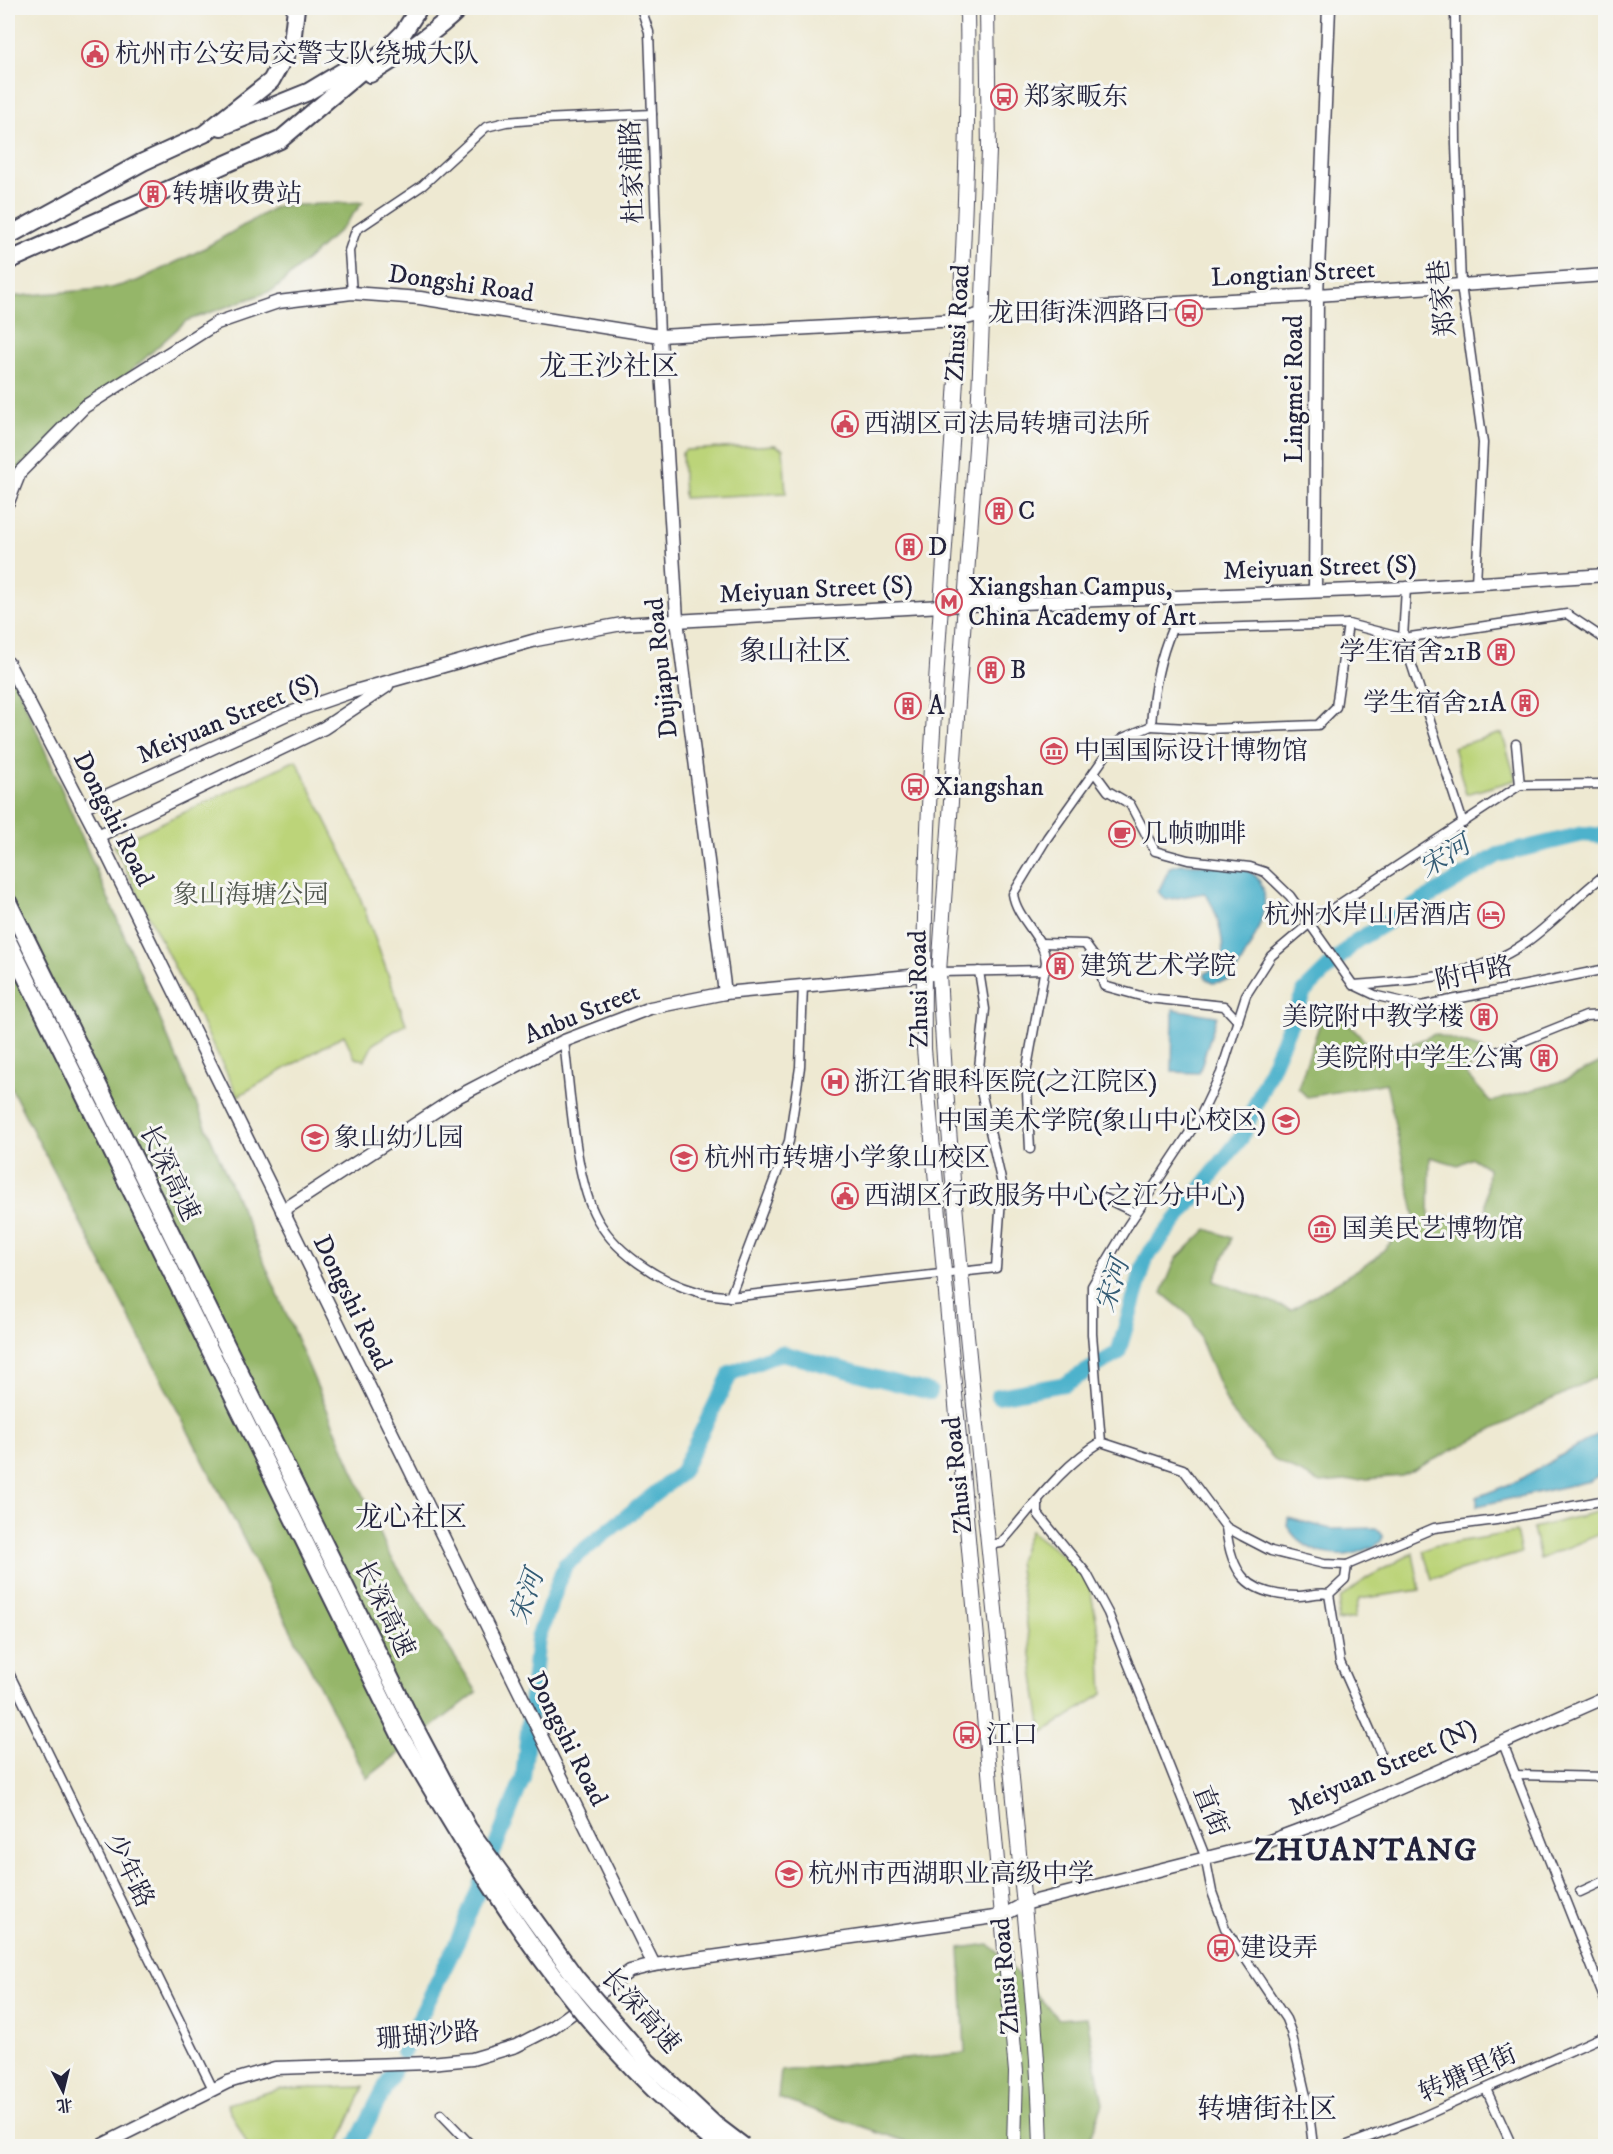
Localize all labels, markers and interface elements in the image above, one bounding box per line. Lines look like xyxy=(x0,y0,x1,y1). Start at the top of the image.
place label: 杭州市公安局交警支队绕城大队 xyxy=(115,38,479,71)
public building icon: 杭州市公安局交警支队绕城大队 xyxy=(80,39,110,69)
place label: 郑家畈东 xyxy=(1024,81,1128,114)
bus stop icon: 郑家畈东 xyxy=(989,82,1019,112)
street label: 杜家浦路 xyxy=(615,119,651,225)
place label: 转塘收费站 xyxy=(172,178,302,211)
building icon: 转塘收费站 xyxy=(138,179,168,209)
street label: Longtian Street xyxy=(1210,253,1376,295)
street label: Dongshi Road xyxy=(386,257,536,311)
street label: 郑家巷 xyxy=(1423,257,1463,339)
street label: Zhusi Road xyxy=(938,263,978,383)
place label: 龙田街洙泗路口 xyxy=(988,297,1170,330)
bus stop icon: 龙田街洙泗路口 xyxy=(1174,298,1204,328)
street label: Lingmei Road xyxy=(1278,315,1311,463)
district label: 龙王沙社区 xyxy=(539,349,679,384)
place label: 西湖区司法局转塘司法所 xyxy=(864,408,1150,441)
public building icon: 西湖区司法局转塘司法所 xyxy=(830,409,860,439)
place label: C xyxy=(1018,495,1035,528)
building icon: C xyxy=(984,496,1014,526)
place label: D xyxy=(928,531,947,564)
building icon: D xyxy=(894,532,924,562)
street label: Meiyuan Street (S) xyxy=(1222,548,1418,588)
street label: Meiyuan Street (S) xyxy=(718,568,914,612)
place label: Xiangshan Campus, China Academy of Art xyxy=(968,571,1197,634)
metro station icon: Xiangshan Campus, China Academy of Art xyxy=(934,587,964,617)
street label: Dujiapu Road xyxy=(638,596,686,740)
district label: 象山社区 xyxy=(739,634,851,669)
place label: 学生宿舍21B xyxy=(1339,636,1482,669)
building icon: 学生宿舍21B xyxy=(1486,637,1516,667)
place label: B xyxy=(1010,654,1026,687)
building icon: B xyxy=(976,655,1006,685)
street label: Meiyuan Street (S) xyxy=(132,666,324,772)
place label: 学生宿舍21A xyxy=(1363,687,1506,720)
building icon: 学生宿舍21A xyxy=(1510,688,1540,718)
place label: A xyxy=(928,690,945,723)
building icon: A xyxy=(893,691,923,721)
place label: 中国国际设计博物馆 xyxy=(1074,735,1308,768)
museum icon: 中国国际设计博物馆 xyxy=(1039,736,1069,766)
street label: Dongshi Road xyxy=(65,746,161,892)
place label: Xiangshan xyxy=(934,771,1044,804)
bus stop icon: Xiangshan xyxy=(900,772,930,802)
place label: 几帧咖啡 xyxy=(1142,818,1246,851)
cafe icon: 几帧咖啡 xyxy=(1107,819,1137,849)
water label: 宋河 xyxy=(1413,826,1481,885)
park label: 象山海塘公园 xyxy=(173,879,329,912)
place label: 杭州水岸山居酒店 xyxy=(1264,899,1472,932)
hotel icon: 杭州水岸山居酒店 xyxy=(1476,900,1506,930)
street label: Zhusi Road xyxy=(901,930,937,1048)
place label: 建筑艺术学院 xyxy=(1080,950,1236,983)
street label: 附中路 xyxy=(1432,950,1516,998)
building icon: 建筑艺术学院 xyxy=(1045,951,1075,981)
street label: Anbu Street xyxy=(519,976,645,1052)
place label: 美院附中教学楼 xyxy=(1282,1001,1464,1034)
building icon: 美院附中教学楼 xyxy=(1469,1002,1499,1032)
place label: 美院附中学生公寓 xyxy=(1316,1042,1524,1075)
building icon: 美院附中学生公寓 xyxy=(1529,1043,1559,1073)
place label: 浙江省眼科医院(之江院区) xyxy=(854,1066,1157,1099)
hospital icon: 浙江省眼科医院(之江院区) xyxy=(820,1067,850,1097)
place label: 中国美术学院(象山中心校区) xyxy=(937,1105,1266,1138)
school or university icon: 中国美术学院(象山中心校区) xyxy=(1271,1106,1301,1136)
street label: 长深高速 xyxy=(131,1119,207,1227)
place label: 象山幼儿园 xyxy=(334,1122,464,1155)
school or university icon: 象山幼儿园 xyxy=(300,1123,330,1153)
place label: 杭州市转塘小学象山校区 xyxy=(704,1142,990,1175)
school or university icon: 杭州市转塘小学象山校区 xyxy=(669,1143,699,1173)
place label: 西湖区行政服务中心(之江分中心) xyxy=(864,1180,1245,1213)
public building icon: 西湖区行政服务中心(之江分中心) xyxy=(830,1181,860,1211)
place label: 国美民艺博物馆 xyxy=(1342,1213,1524,1246)
museum icon: 国美民艺博物馆 xyxy=(1307,1214,1337,1244)
street label: Dongshi Road xyxy=(305,1230,399,1376)
water label: 宋河 xyxy=(1088,1249,1139,1316)
street label: Zhusi Road xyxy=(935,1415,981,1535)
district label: 龙心社区 xyxy=(355,1500,467,1535)
street label: 长深高速 xyxy=(346,1555,422,1663)
water label: 宋河 xyxy=(502,1561,553,1628)
street label: Dongshi Road xyxy=(519,1666,615,1812)
street label: Meiyuan Street (N) xyxy=(1284,1712,1482,1824)
place label: 江口 xyxy=(986,1719,1038,1752)
bus stop icon: 江口 xyxy=(952,1720,982,1750)
street label: 直街 xyxy=(1185,1781,1235,1841)
street label: 少年路 xyxy=(97,1829,161,1913)
district label: ZHUANTANG xyxy=(1254,1831,1478,1871)
place label: 杭州市西湖职业高级中学 xyxy=(808,1858,1094,1891)
school or university icon: 杭州市西湖职业高级中学 xyxy=(774,1859,804,1889)
street label: Zhusi Road xyxy=(984,1916,1028,2036)
place label: 建设弄 xyxy=(1240,1932,1318,1965)
bus stop icon: 建设弄 xyxy=(1206,1933,1236,1963)
street label: 长深高速 xyxy=(593,1961,687,2061)
street label: 珊瑚沙路 xyxy=(375,2015,481,2057)
street label: 转塘里街 xyxy=(1414,2038,1522,2110)
north arrow xyxy=(33,2061,93,2121)
district label: 转塘街社区 xyxy=(1197,2092,1337,2127)
text: 北 xyxy=(56,2094,74,2116)

